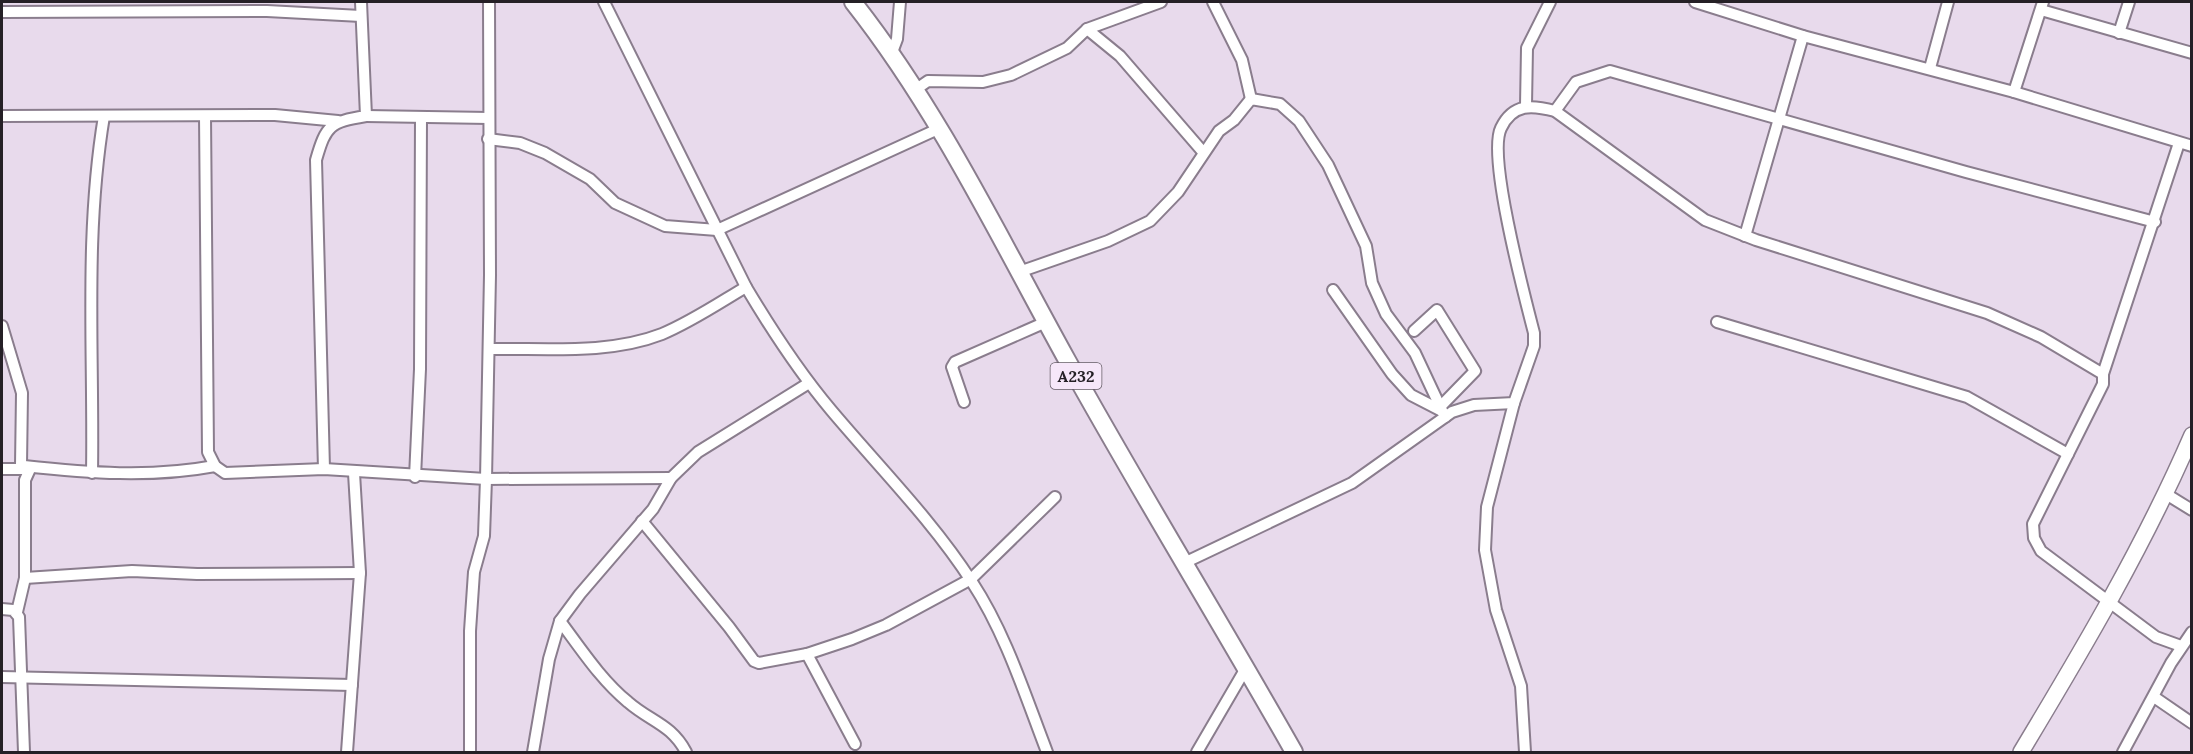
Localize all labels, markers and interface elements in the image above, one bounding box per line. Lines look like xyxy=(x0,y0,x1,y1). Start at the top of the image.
road number: A232 xyxy=(1050,363,1102,389)

